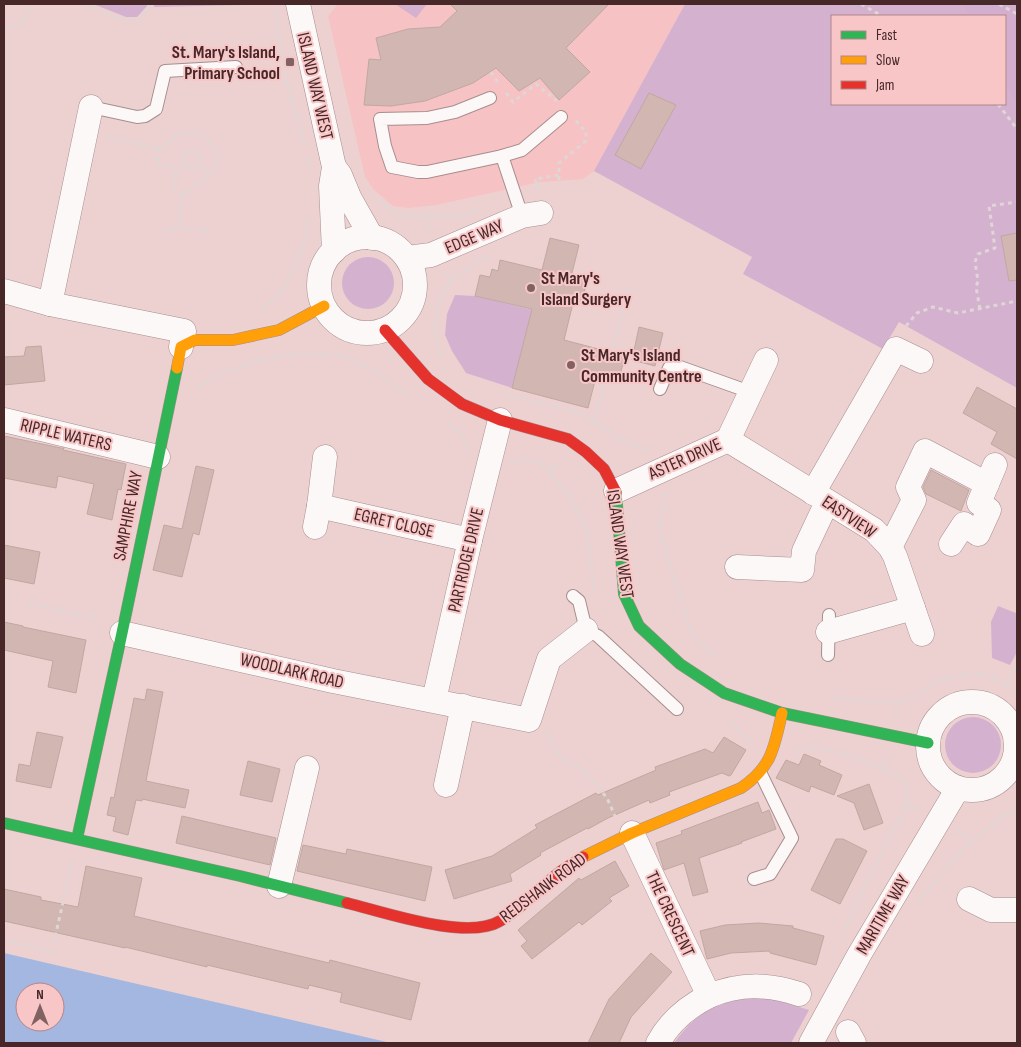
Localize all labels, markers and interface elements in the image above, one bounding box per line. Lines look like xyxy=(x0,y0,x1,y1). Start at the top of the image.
legend xyxy=(831,15,1006,105)
text: Fast xyxy=(876,26,898,45)
street label: ISLAND WAY WEST xyxy=(292,30,338,142)
place label: St. Mary's Island, Primary School xyxy=(172,42,280,84)
text: Slow xyxy=(876,51,900,70)
marker: St. Mary's Island, Primary School xyxy=(284,56,296,68)
text: Jam xyxy=(875,76,894,95)
street label: EDGE WAY xyxy=(442,215,507,259)
place label: St Mary's Island Surgery xyxy=(541,268,632,310)
marker: St Mary's Island Surgery xyxy=(525,282,537,294)
place label: St Mary's Island Community Centre xyxy=(581,345,702,387)
marker: St Mary's Island Community Centre xyxy=(565,359,577,371)
street label: RIPPLE WATERS xyxy=(18,414,114,456)
street label: ASTER DRIVE xyxy=(644,434,725,485)
street label: SAMPHIRE WAY xyxy=(109,469,147,563)
street label: ISLAND WAY WEST xyxy=(602,488,638,600)
street label: EASTVIEW xyxy=(818,491,880,543)
street label: EGRET CLOSE xyxy=(352,504,436,542)
street label: PARTRIDGE DRIVE xyxy=(444,506,488,614)
street label: WOODLARK ROAD xyxy=(238,649,346,693)
street label: REDSHANK ROAD xyxy=(496,849,590,927)
street label: THE CRESCENT xyxy=(641,868,699,960)
street label: MARITIME WAY xyxy=(852,871,914,958)
north arrow xyxy=(15,982,65,1032)
text: N xyxy=(36,986,44,1003)

